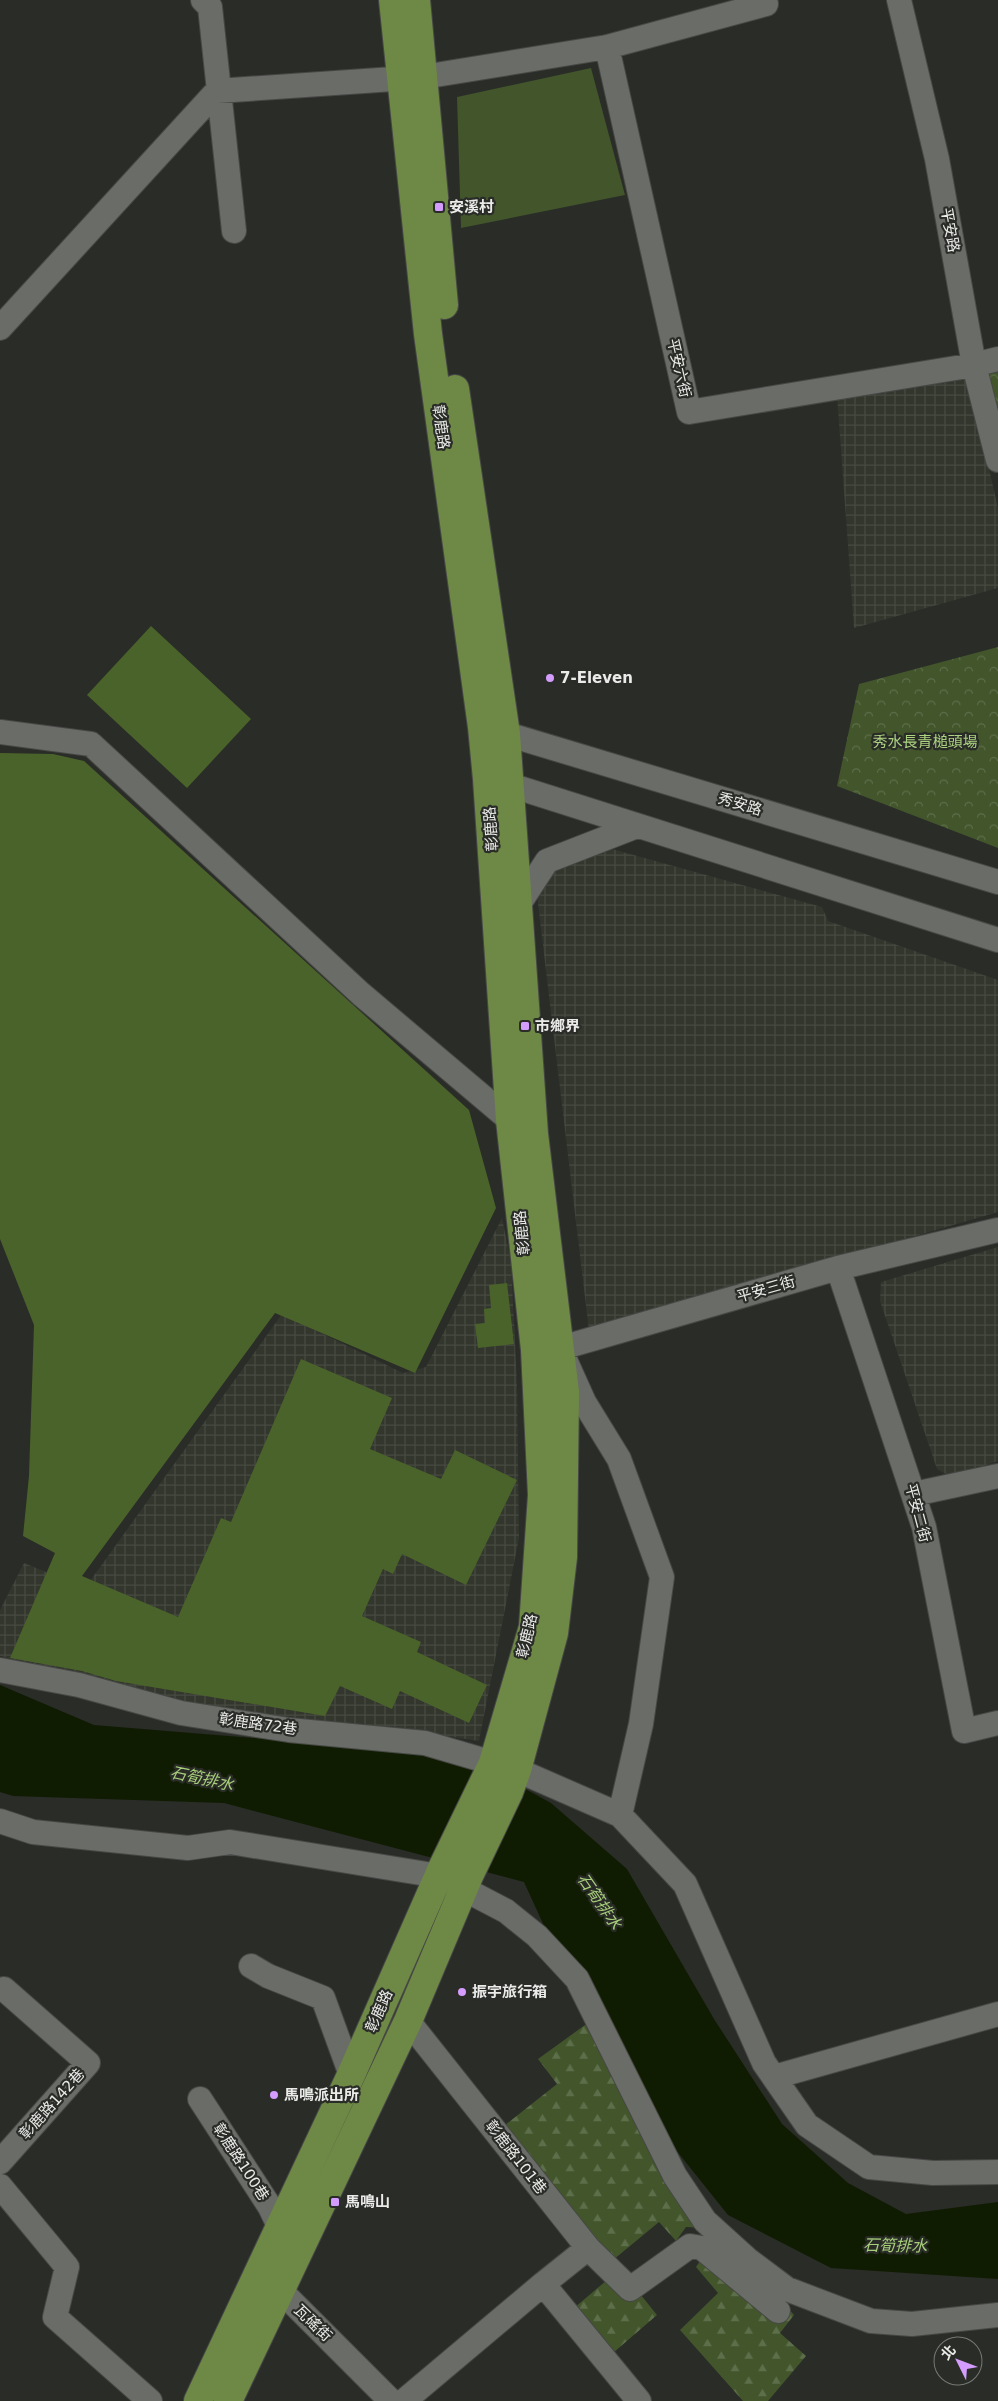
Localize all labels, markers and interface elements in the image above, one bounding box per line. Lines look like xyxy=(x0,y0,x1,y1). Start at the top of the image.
place label: 安溪村 xyxy=(449,198,494,216)
marker: 安溪村 xyxy=(433,201,445,213)
street label: 平安路 xyxy=(937,206,963,254)
street label: 平安六街 xyxy=(663,337,695,399)
street label: 彰鹿路 xyxy=(429,403,453,451)
place label: 7-Eleven xyxy=(560,669,633,687)
marker: 7-Eleven xyxy=(544,672,556,684)
park label: 秀水長青槌頭場 xyxy=(872,733,978,751)
street label: 秀安路 xyxy=(716,789,764,819)
street label: 彰鹿路 xyxy=(480,806,502,852)
place label: 市鄉界 xyxy=(535,1017,580,1035)
marker: 市鄉界 xyxy=(519,1020,531,1032)
street label: 彰鹿路 xyxy=(511,1210,533,1256)
street label: 平安三街 xyxy=(735,1272,797,1306)
street label: 平安二街 xyxy=(902,1482,934,1544)
street label: 彰鹿路 xyxy=(513,1612,541,1660)
street label: 彰鹿路72巷 xyxy=(218,1710,298,1738)
water label: 石筍排水 xyxy=(169,1763,236,1795)
water label: 石筍排水 xyxy=(573,1870,626,1934)
place label: 振宇旅行箱 xyxy=(472,1983,547,2001)
marker: 振宇旅行箱 xyxy=(456,1986,468,1998)
street label: 彰鹿路 xyxy=(362,1987,396,2035)
street label: 彰鹿路142巷 xyxy=(16,2065,88,2143)
place label: 馬鳴派出所 xyxy=(284,2086,359,2104)
marker: 馬鳴派出所 xyxy=(268,2089,280,2101)
street label: 彰鹿路101巷 xyxy=(482,2117,550,2197)
street label: 彰鹿路100巷 xyxy=(209,2120,273,2204)
place label: 馬鳴山 xyxy=(345,2193,390,2211)
marker: 馬鳴山 xyxy=(329,2196,341,2208)
water label: 石筍排水 xyxy=(863,2235,928,2256)
street label: 瓦磘街 xyxy=(291,2301,335,2345)
north arrow xyxy=(933,2336,983,2386)
text: 北 xyxy=(938,2342,959,2363)

